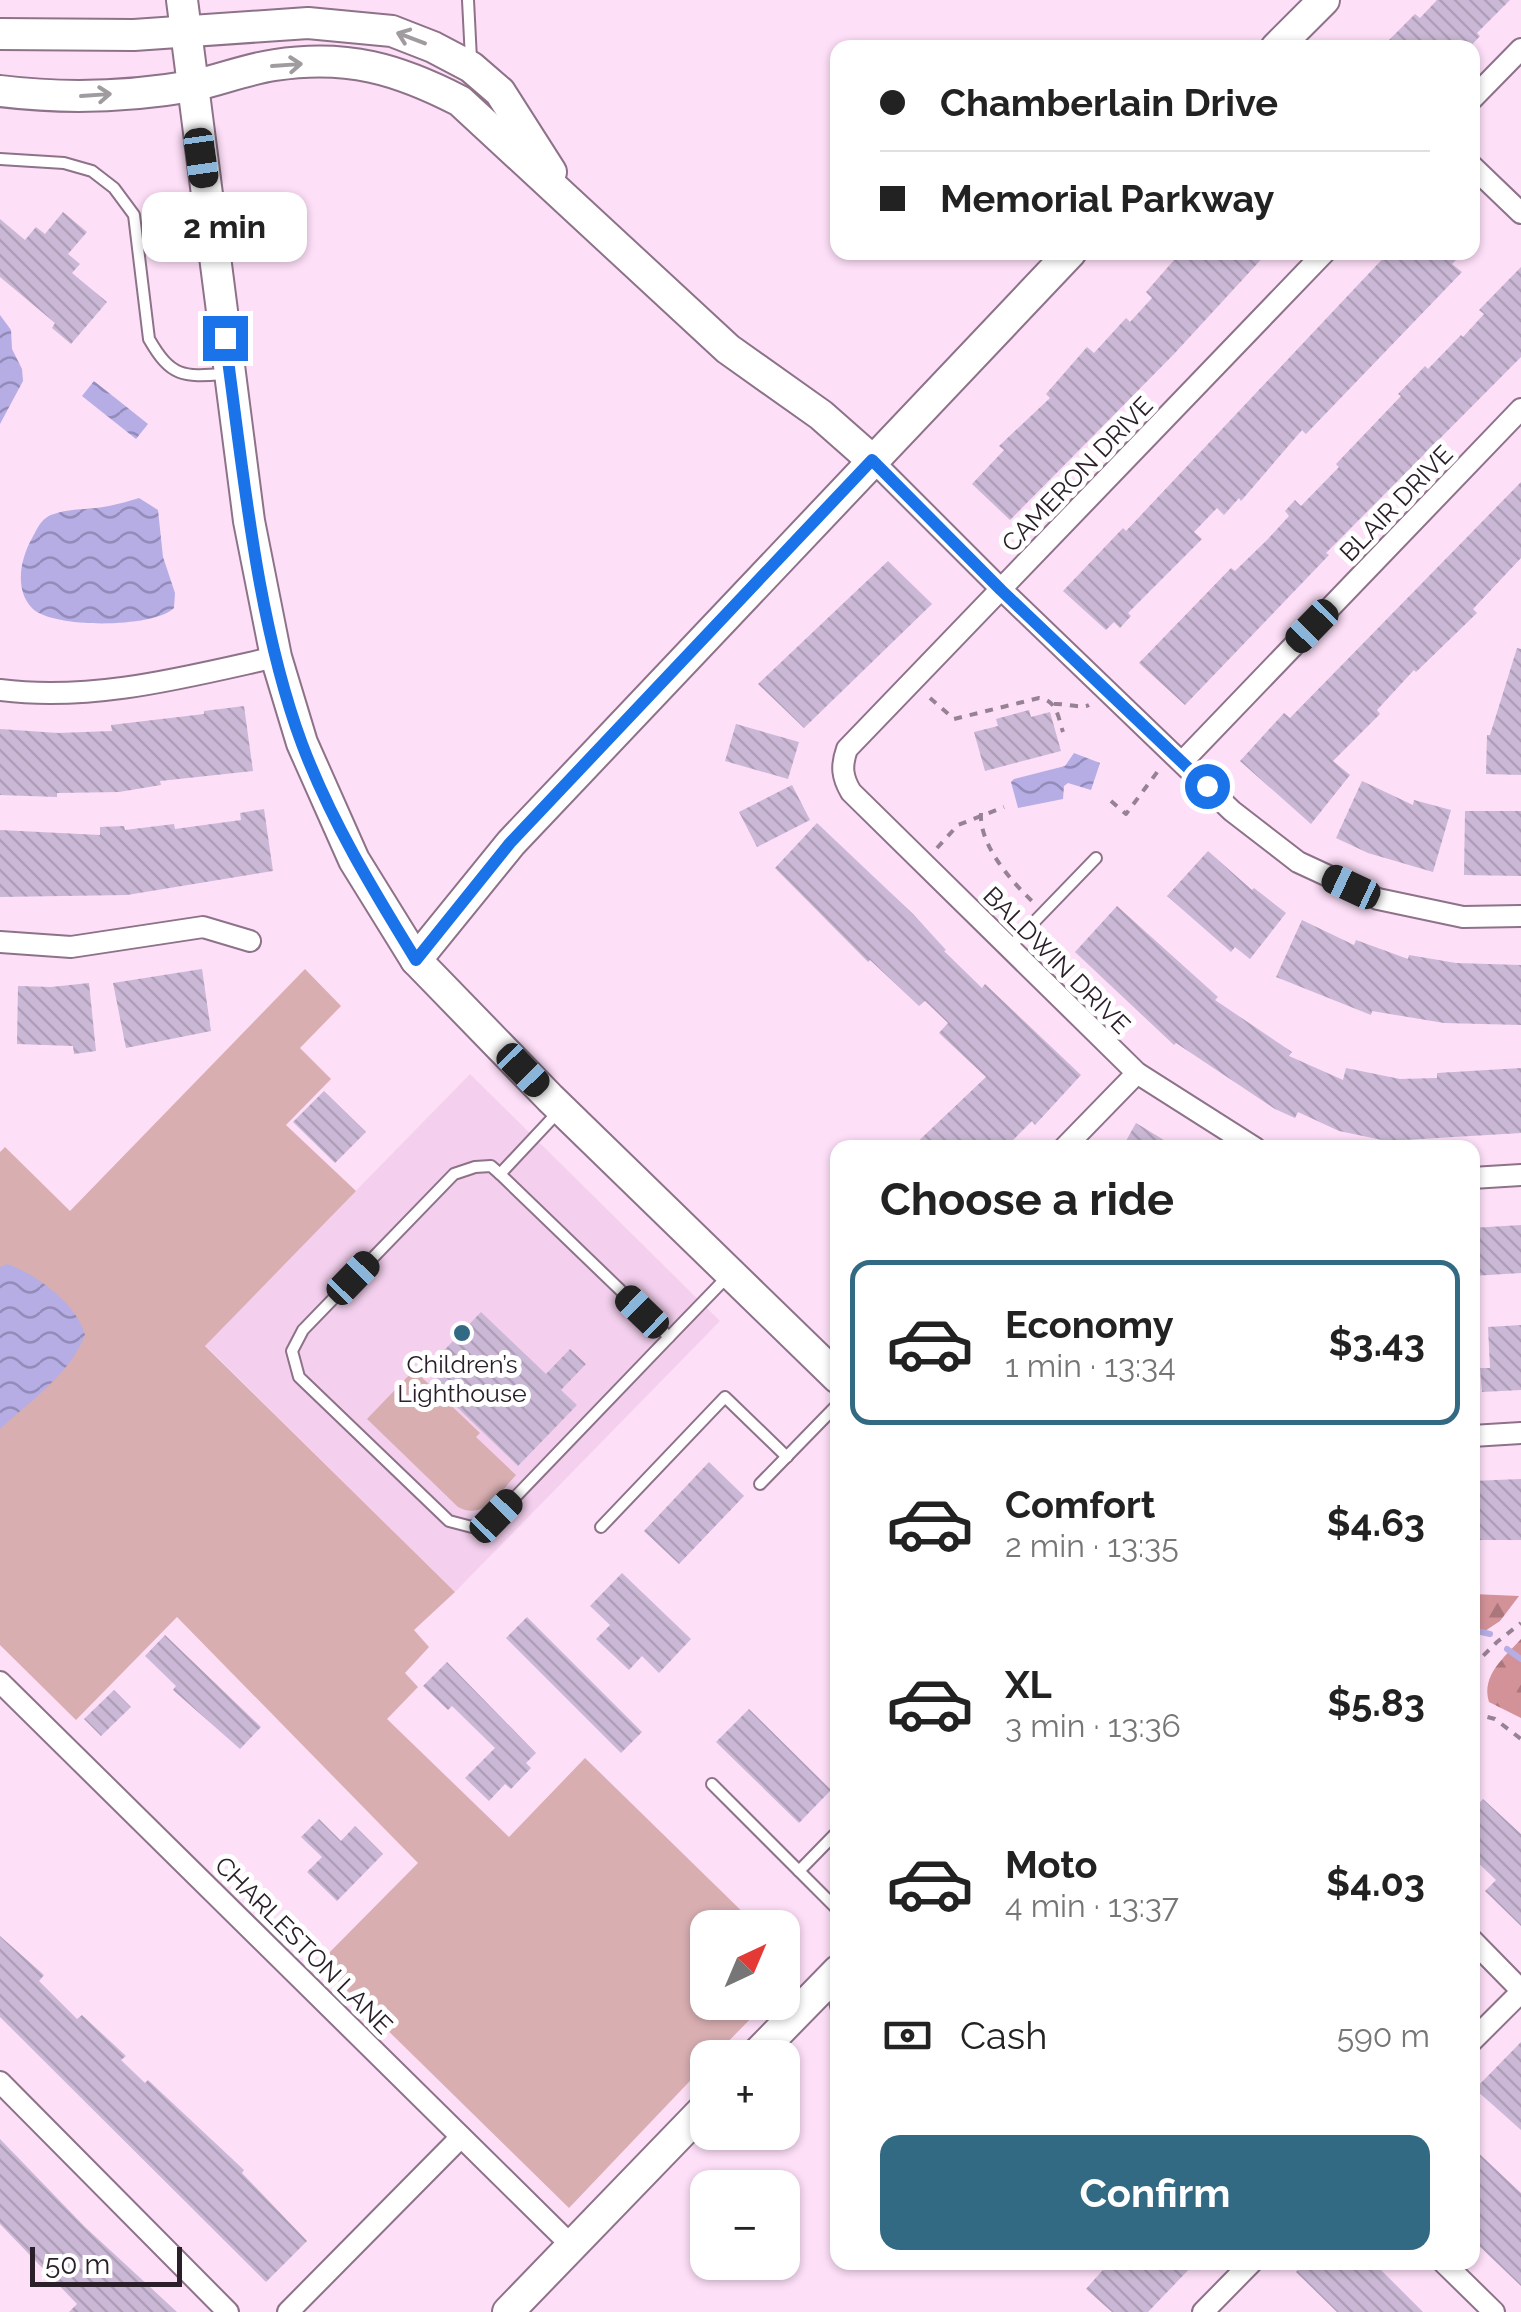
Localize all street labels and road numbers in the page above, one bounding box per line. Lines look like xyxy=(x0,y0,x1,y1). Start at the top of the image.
street label: CAMERON DRIVE xyxy=(995,390,1159,558)
street label: BLAIR DRIVE xyxy=(1333,439,1459,567)
street label: BALDWIN DRIVE xyxy=(977,880,1137,1040)
street label: CHARLESTON LANE xyxy=(209,1850,399,2040)

